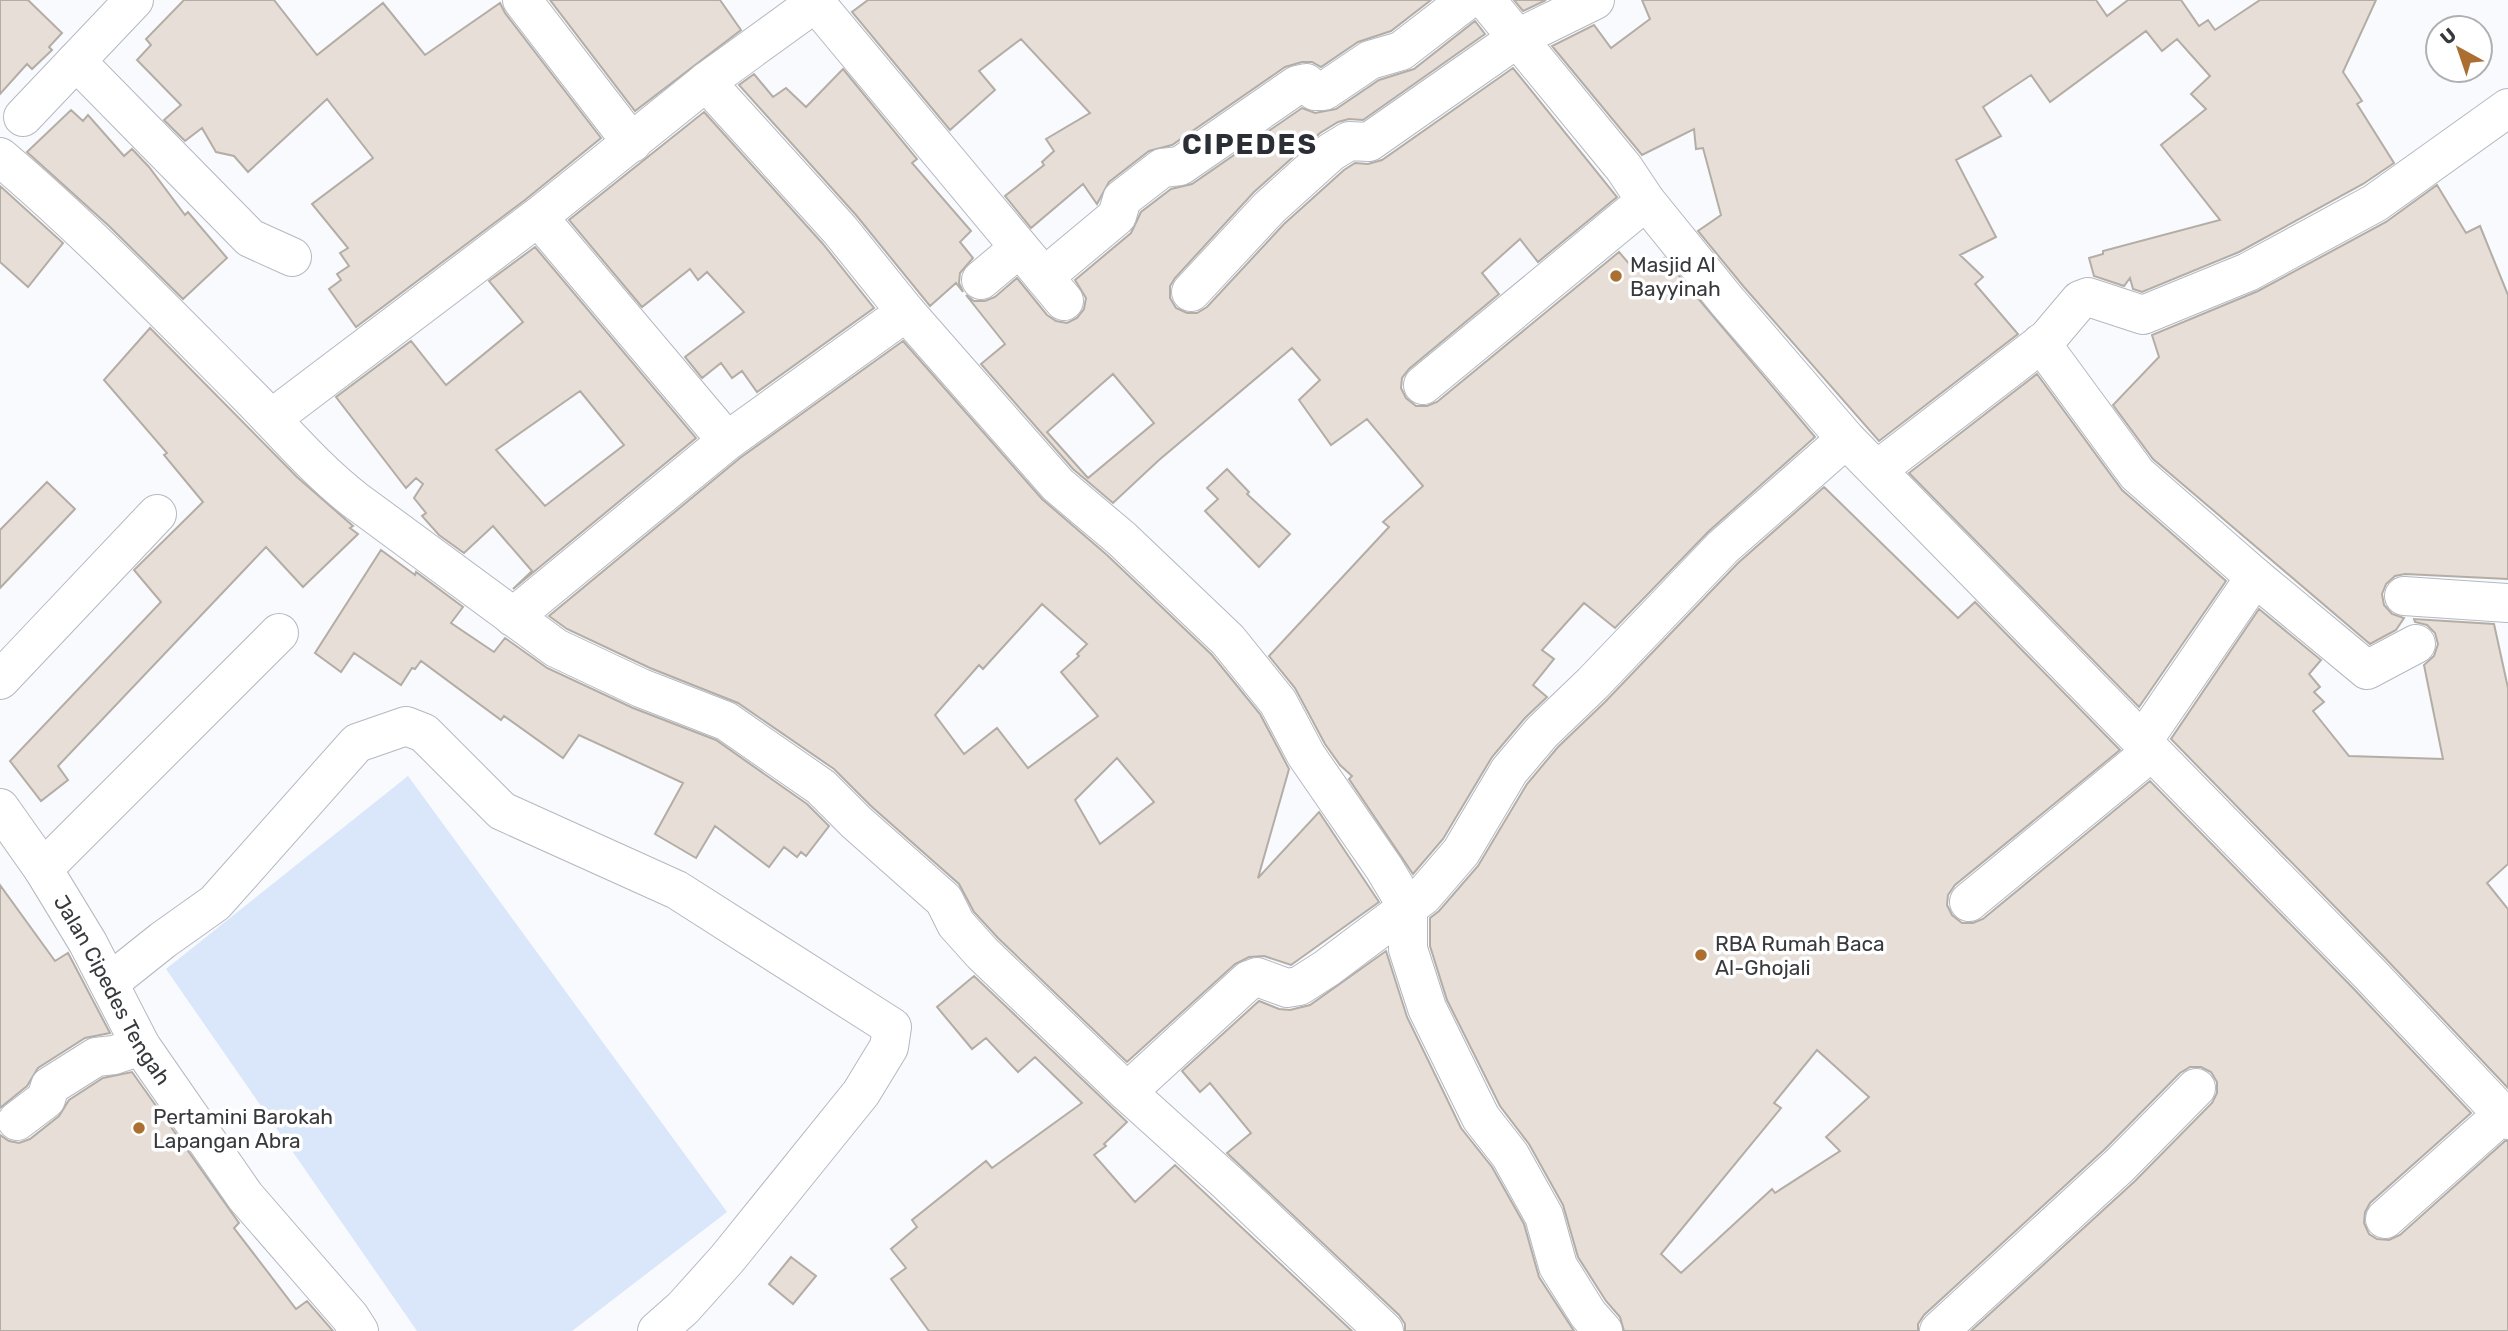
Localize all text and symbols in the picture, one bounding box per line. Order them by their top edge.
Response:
north arrow [2424,14,2494,84]
text: U [2436,23,2461,50]
district label: CIPEDES [1182,128,1318,161]
place label: Masjid Al Bayyinah [1630,252,1721,301]
marker: Masjid Al Bayyinah [1608,268,1624,284]
street label: Jalan Cipedes Tengah [49,890,176,1089]
place label: RBA Rumah Baca Al-Ghojali [1715,931,1885,980]
marker: RBA Rumah Baca Al-Ghojali [1693,947,1709,963]
place label: Pertamini Barokah Lapangan Abra [153,1104,333,1153]
marker: Pertamini Barokah Lapangan Abra [131,1120,147,1136]

